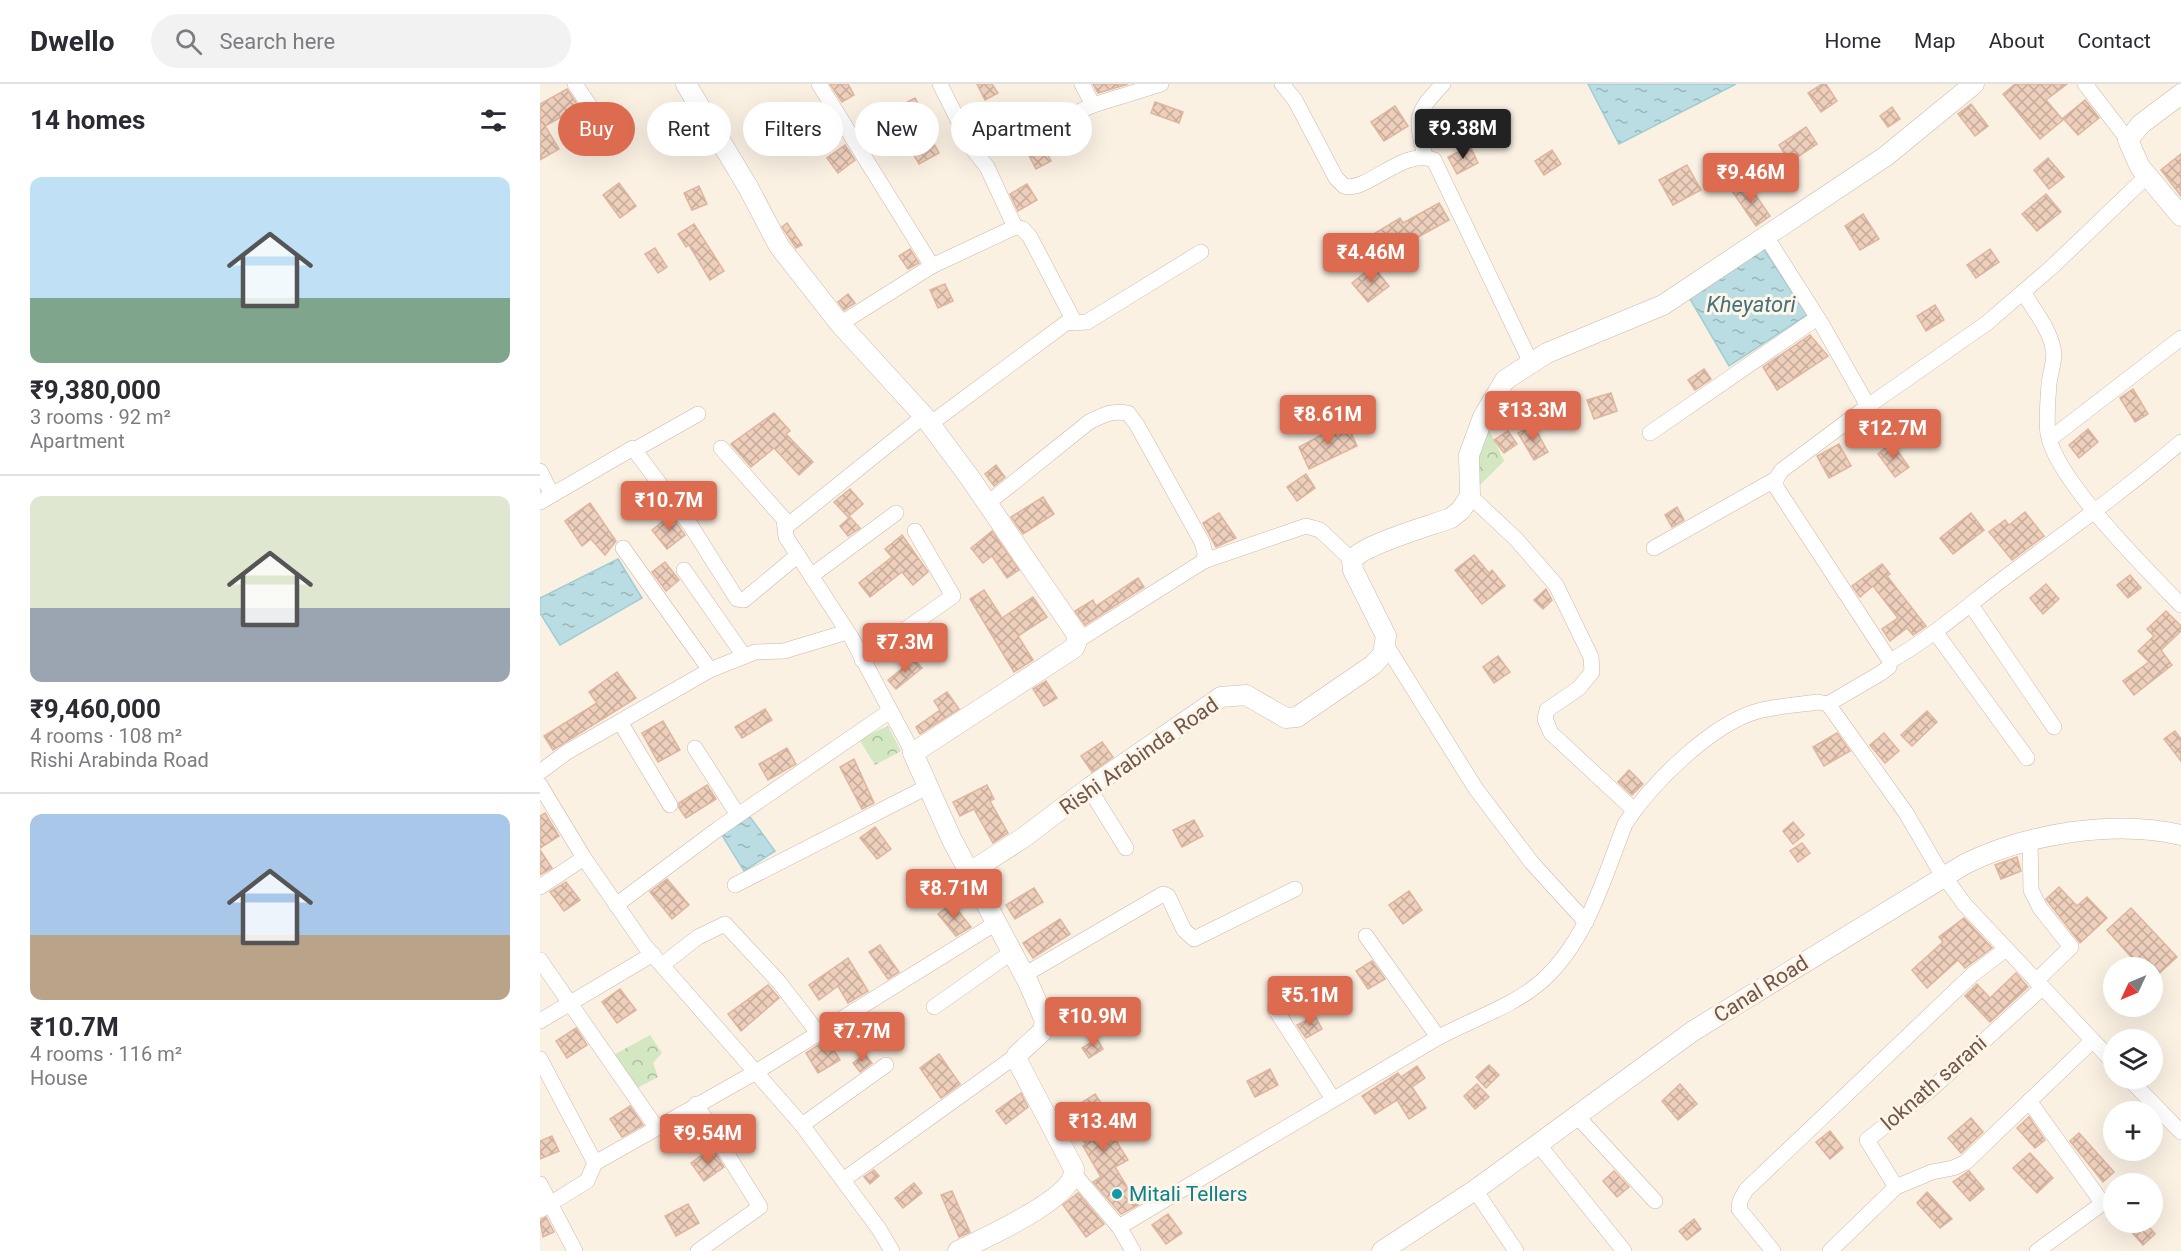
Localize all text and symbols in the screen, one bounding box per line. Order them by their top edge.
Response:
search box [151,14,571,68]
text: Dwello [30,25,115,58]
icon: search [172,25,205,58]
text: Search here [220,29,335,54]
text: Home [1825,29,1881,53]
text: Map [1914,29,1956,53]
text: About [1989,29,2045,53]
text: Contact [2078,29,2151,53]
chip: Buy [558,102,635,156]
chip: Rent [647,102,731,156]
chip: Filters [743,102,843,156]
chip: New [855,102,939,156]
chip: Apartment [951,102,1092,156]
icon: filters [477,104,510,137]
text: 14 homes [30,105,145,135]
pin: ₹9.38M [1414,109,1512,160]
text: ₹9.38M [1429,116,1497,140]
pin: ₹9.46M [1702,153,1800,204]
text: ₹9.46M [1717,160,1785,184]
icon: home [216,216,324,324]
pin: ₹4.46M [1322,233,1420,284]
text: ₹4.46M [1337,240,1405,264]
water label: Kheyatori [1706,292,1796,317]
text: ₹9,380,000 [30,375,161,405]
pin: ₹13.3M [1484,391,1582,442]
pin: ₹8.61M [1279,395,1377,446]
text: ₹13.3M [1499,398,1567,422]
text: ₹8.61M [1294,402,1362,426]
text: 3 rooms · 92 m² [30,405,171,429]
pin: ₹12.7M [1844,409,1942,460]
text: ₹12.7M [1859,416,1927,440]
text: Apartment [30,429,125,453]
pin: ₹10.7M [620,481,718,532]
text: ₹10.7M [635,488,703,512]
icon: home [216,535,324,643]
pin: ₹7.3M [863,623,947,674]
text: ₹7.3M [877,630,933,654]
street label: Rishi Arabinda Road [1055,692,1223,820]
text: ₹9,460,000 [30,694,161,724]
text: 4 rooms · 108 m² [30,724,182,748]
text: Rishi Arabinda Road [30,748,209,772]
icon: home [216,853,324,961]
pin: ₹8.71M [905,869,1003,920]
text: ₹8.71M [920,876,988,900]
street label: Canal Road [1709,951,1813,1027]
north arrow [2103,957,2163,1017]
map controls [2103,957,2163,1233]
pin: ₹5.1M [1268,976,1352,1027]
text: ₹5.1M [1282,983,1338,1007]
pin: ₹10.9M [1044,997,1142,1048]
text: ₹10.9M [1059,1004,1127,1028]
text: ₹10.7M [30,1012,119,1042]
pin: ₹7.7M [820,1012,904,1063]
text: ₹7.7M [834,1019,890,1043]
button: layers [2103,1029,2163,1089]
street label: loknath sarani [1877,1031,1991,1135]
text: 4 rooms · 116 m² [30,1042,182,1066]
text: House [30,1066,88,1090]
button: + [2103,1101,2163,1161]
pin: ₹13.4M [1054,1102,1152,1153]
text: ₹13.4M [1069,1109,1137,1133]
pin: ₹9.54M [659,1114,757,1165]
text: ₹9.54M [674,1121,742,1145]
button: − [2103,1173,2163,1233]
place label: Mitali Tellers [1129,1182,1248,1206]
marker: Mitali Tellers [1110,1187,1124,1201]

